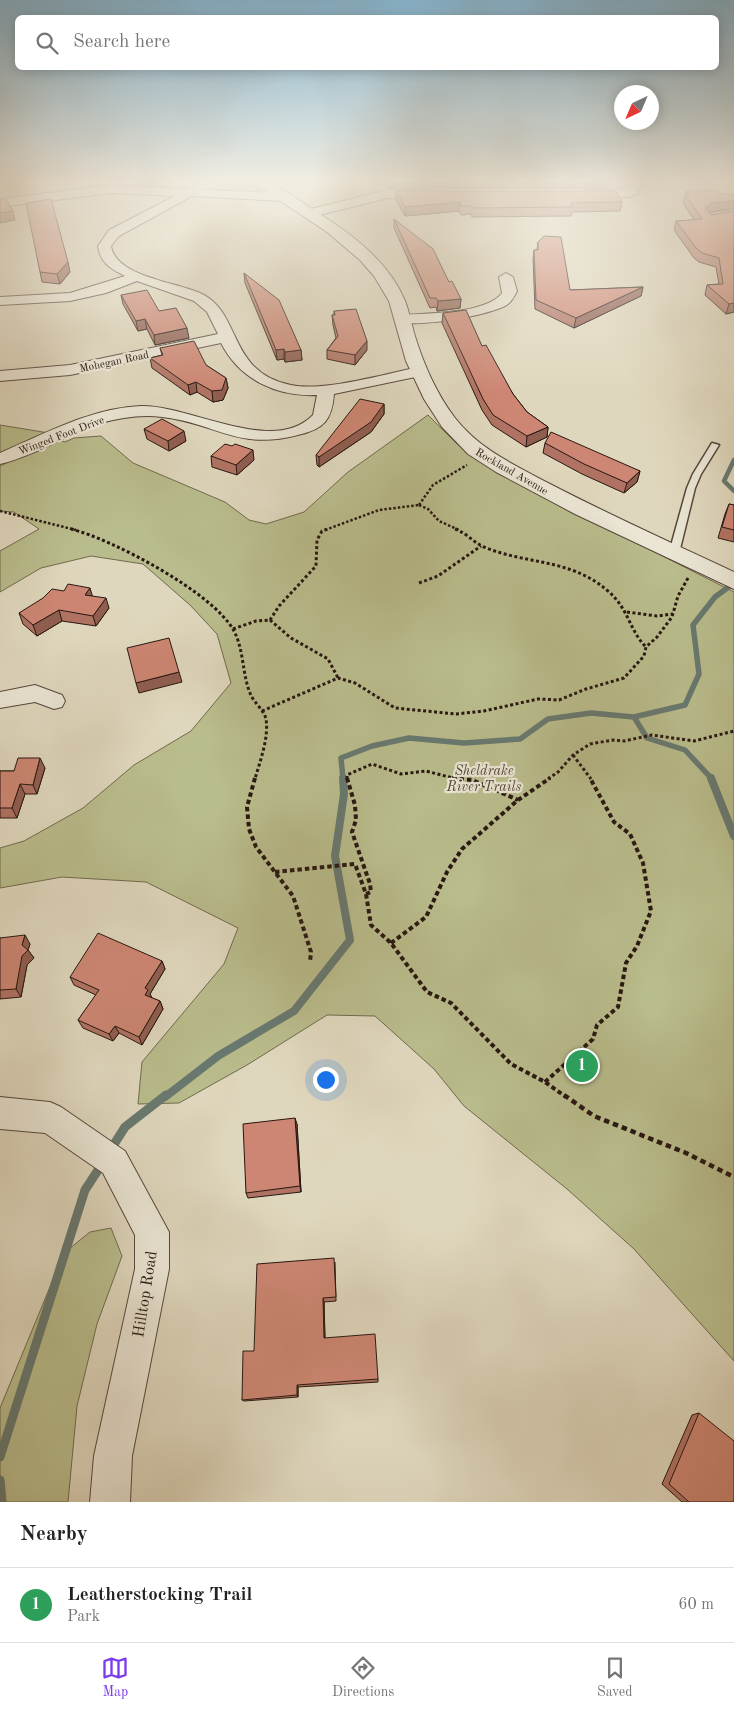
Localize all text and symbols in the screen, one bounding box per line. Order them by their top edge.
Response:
search box [15,15,719,70]
icon: search [33,29,61,57]
text: Search here [73,33,170,52]
north arrow [614,85,659,130]
street label: Mohegan Road [79,350,150,375]
street label: Winged Foot Drive [17,415,106,458]
street label: Rockland Avenue [473,447,549,498]
park label: Sheldrake River Trails [446,764,522,794]
pin: 1 [566,1047,598,1085]
your location [313,1067,339,1093]
street label: Hilltop Road [131,1250,161,1339]
text: Nearby [20,1524,88,1545]
text: Leatherstocking Trail [67,1586,252,1605]
text: 1 [31,1597,41,1613]
text: 60 m [678,1597,714,1613]
text: Park [67,1609,100,1625]
tab: Map [101,1654,129,1701]
tab: Directions [332,1654,394,1701]
tab: Saved [597,1654,633,1701]

